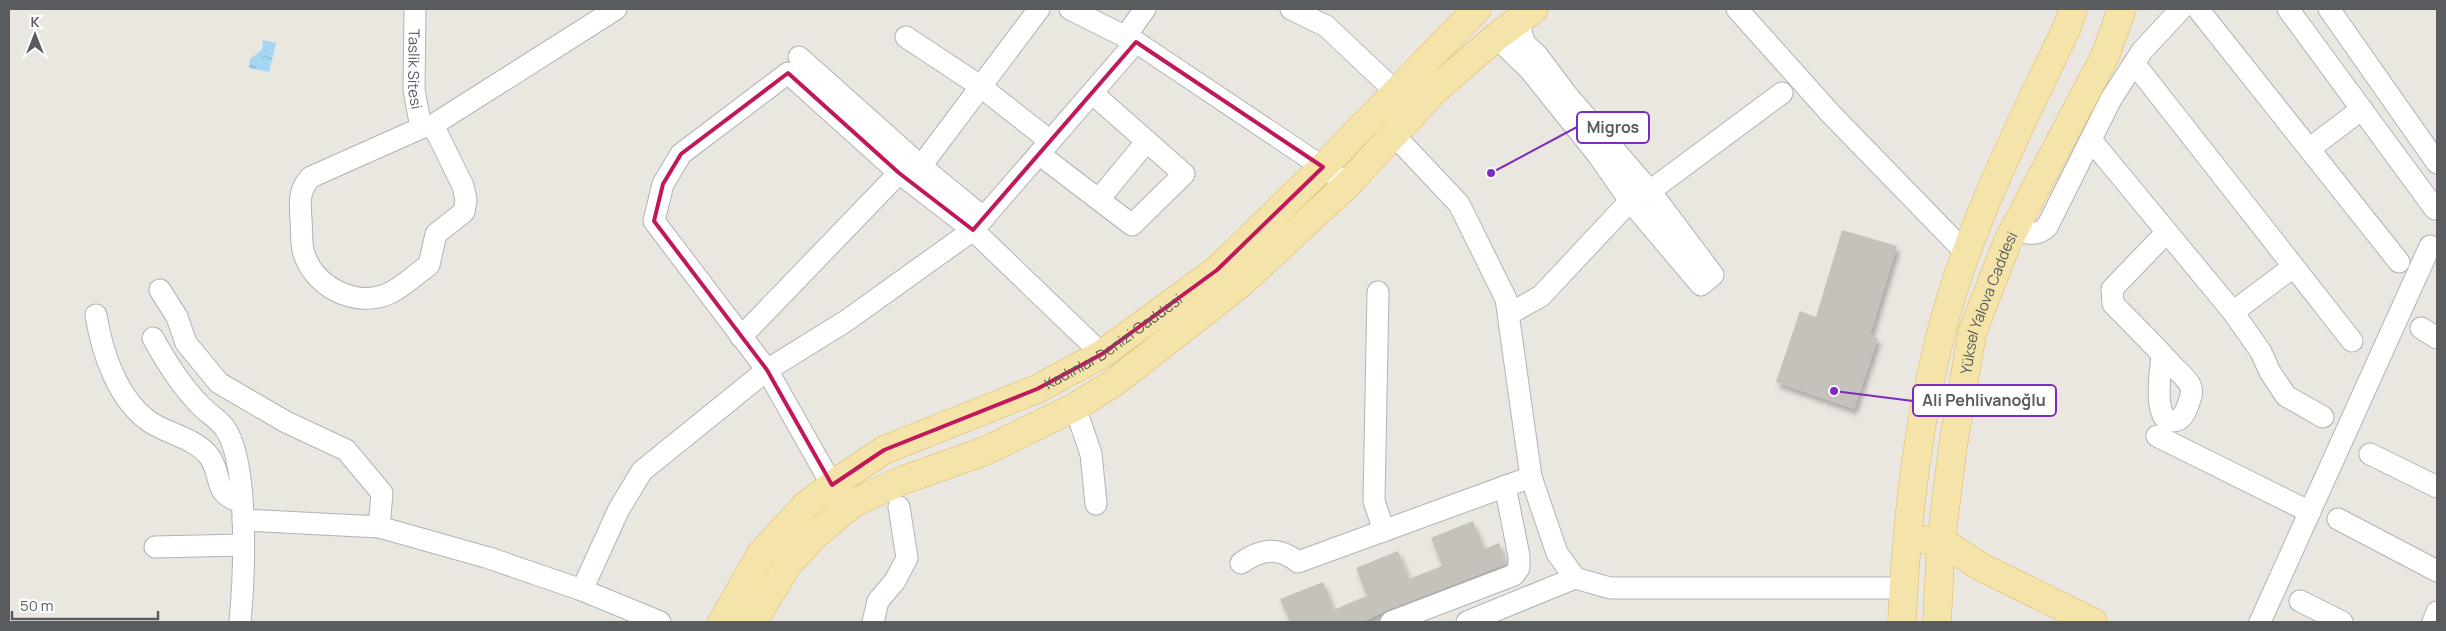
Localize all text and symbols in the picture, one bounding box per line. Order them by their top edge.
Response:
north arrow [10,10,60,60]
text: K [30,12,40,31]
street label: Taslik Sitesi [403,29,428,111]
callout: Migros [1577,112,1649,143]
text: Migros [1587,116,1640,138]
street label: Yüksel Yalova Caddesi [1955,227,2022,376]
street label: Kadınlar Denizi Caddesi [1040,288,1186,394]
callout: Ali Pehlivanoğlu [1913,385,2056,416]
text: Ali Pehlivanoğlu [1922,389,2046,411]
scale bar [12,588,159,620]
text: 50 m [20,595,54,616]

